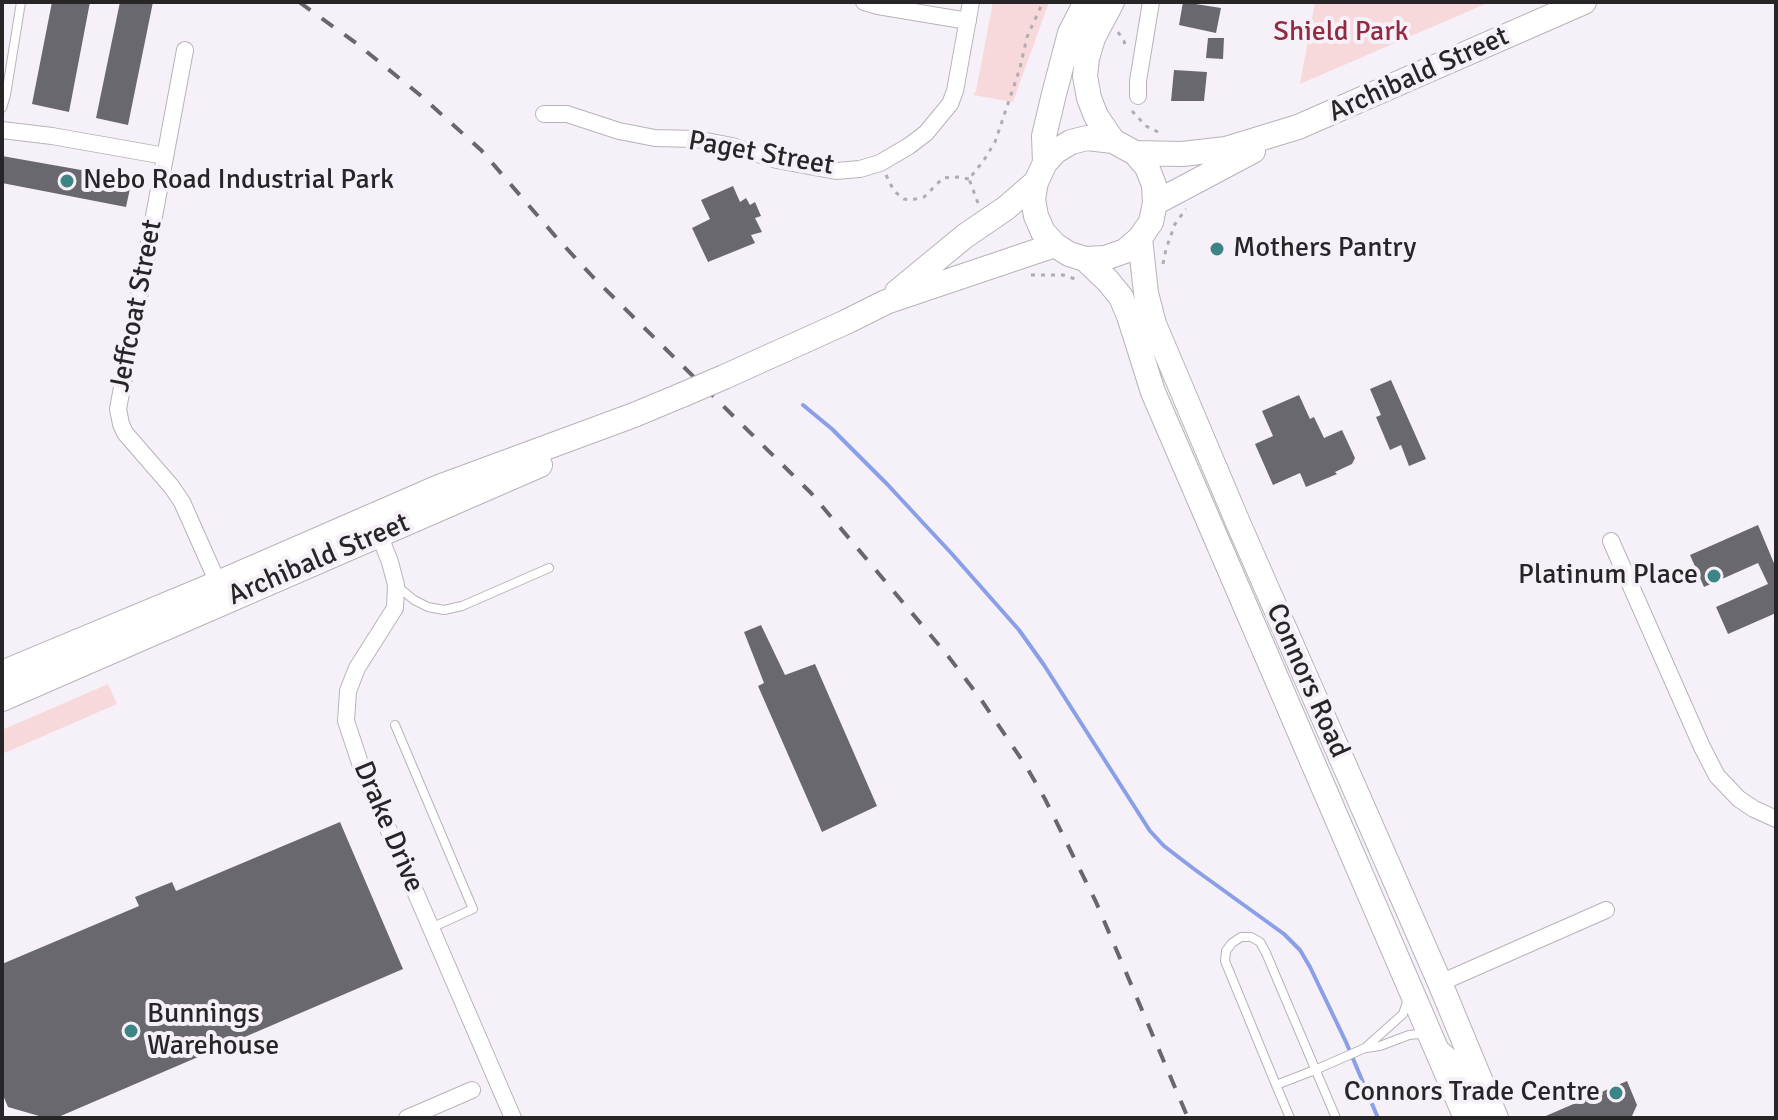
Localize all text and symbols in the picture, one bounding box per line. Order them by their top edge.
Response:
park label: Shield Park [1273,16,1409,50]
street label: Archibald Street [1324,20,1514,130]
street label: Paget Street [686,125,836,183]
place label: Nebo Road Industrial Park [83,164,394,198]
marker: Nebo Road Industrial Park [58,172,76,190]
street label: Jeffcoat Street [104,217,170,395]
place label: Mothers Pantry [1233,232,1416,266]
marker: Mothers Pantry [1208,240,1226,258]
street label: Archibald Street [223,507,415,613]
place label: Platinum Place [1518,559,1698,593]
marker: Platinum Place [1705,567,1723,585]
street label: Connors Road [1258,599,1356,763]
street label: Drake Drive [345,757,431,897]
place label: Bunnings Warehouse [147,998,279,1064]
marker: Bunnings Warehouse [122,1022,140,1040]
place label: Connors Trade Centre [1344,1076,1600,1110]
marker: Connors Trade Centre [1607,1084,1625,1102]

